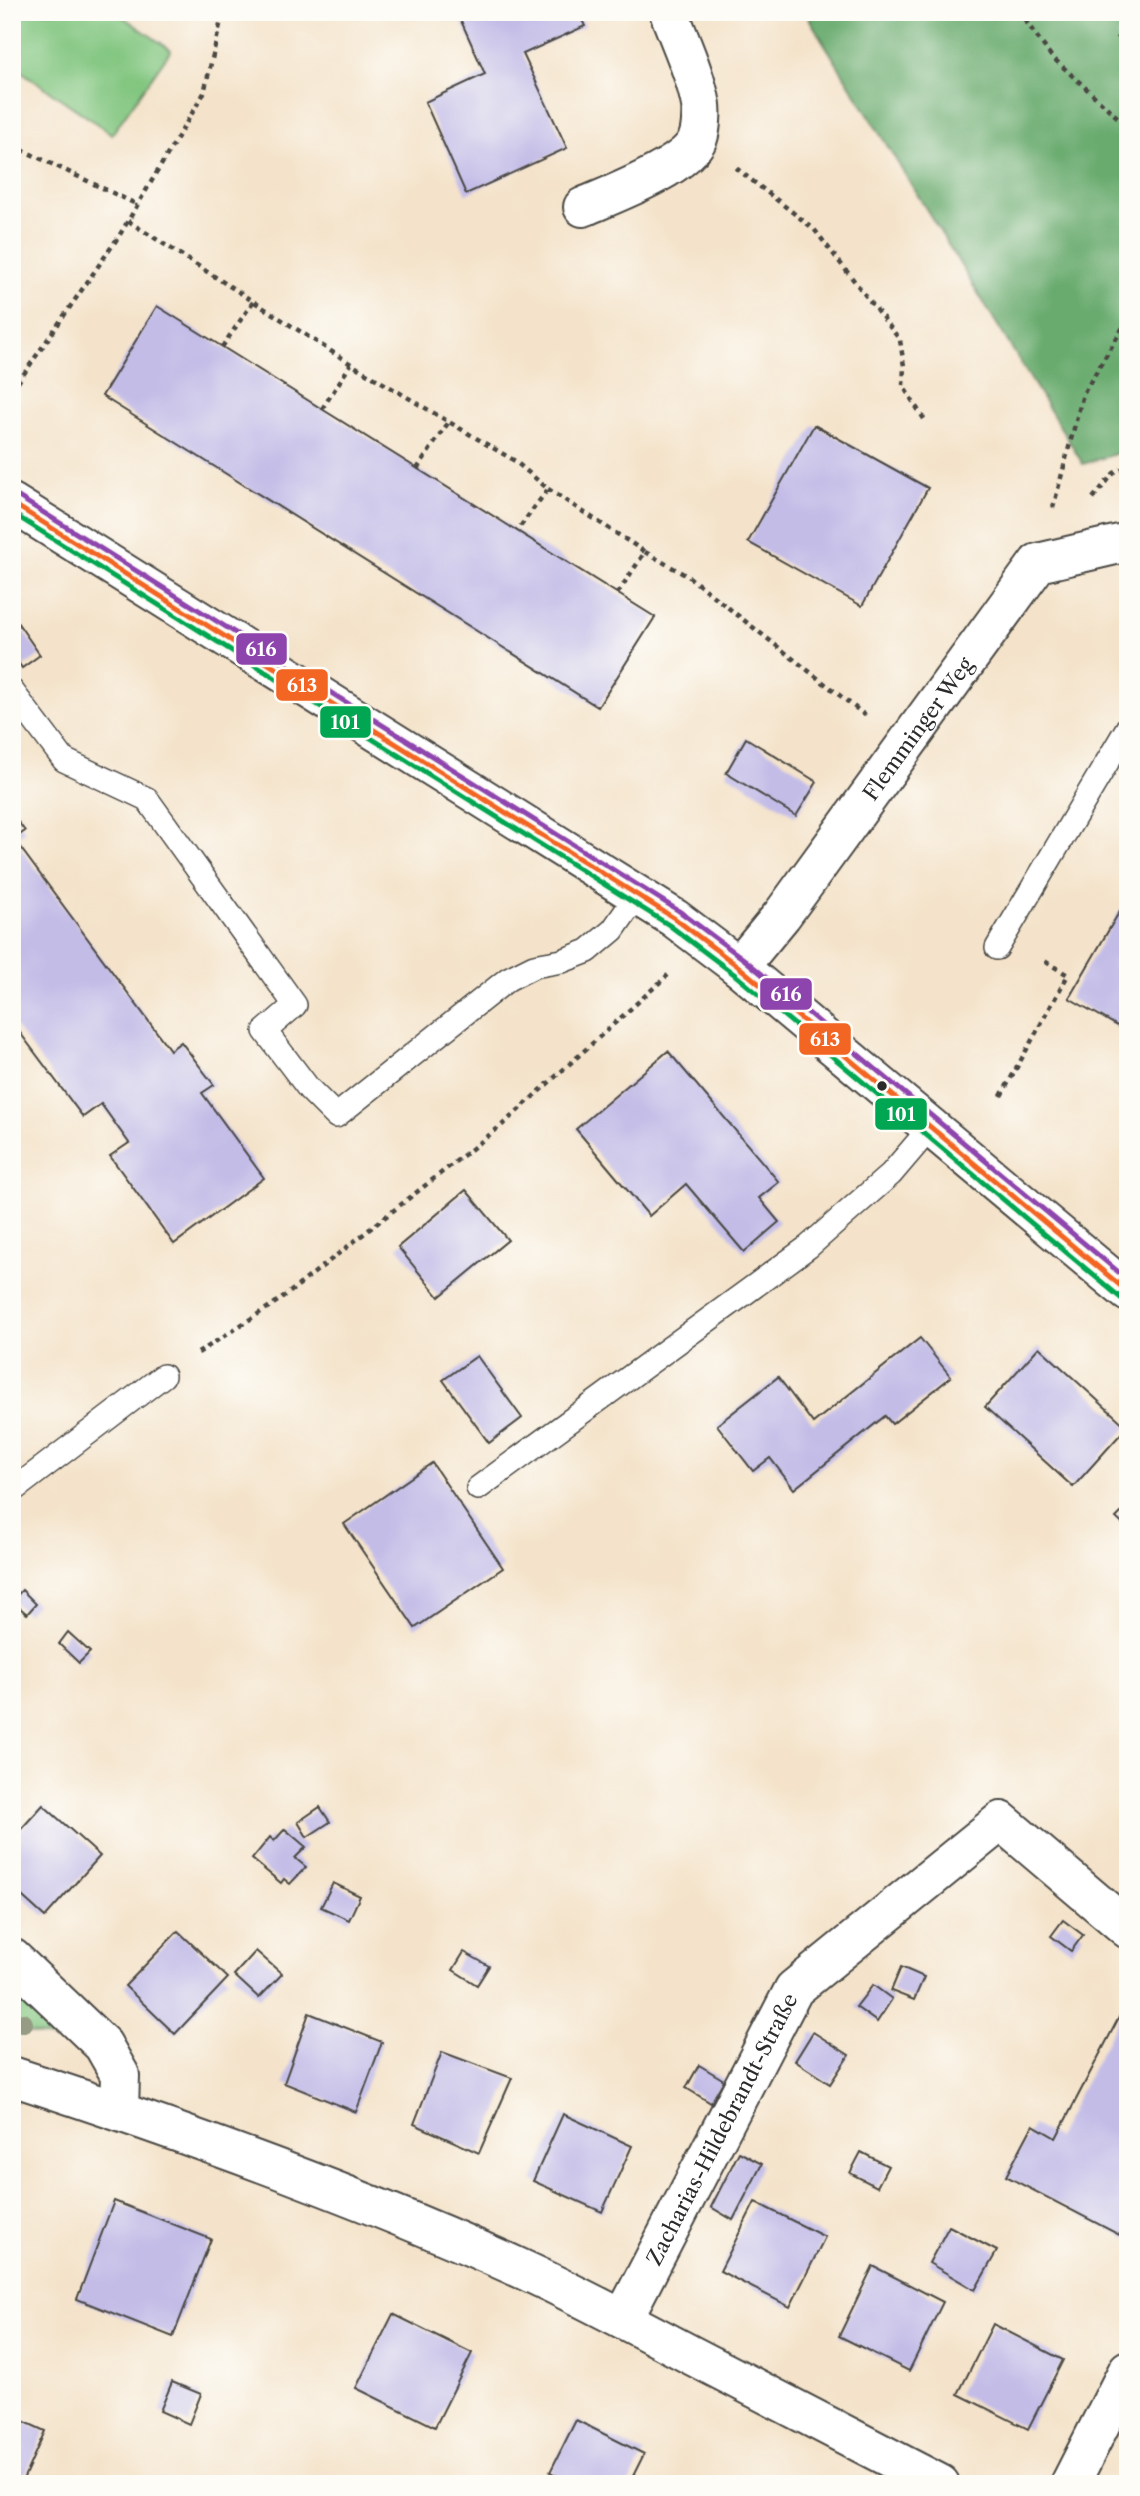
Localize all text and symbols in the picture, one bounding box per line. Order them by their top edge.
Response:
line badge: 616 [235,632,288,666]
text: 616 [245,638,277,661]
street label: Flemminger Weg [857,652,978,805]
line badge: 613 [275,668,329,702]
text: 613 [287,674,317,697]
line badge: 101 [319,705,372,739]
text: 101 [330,711,360,734]
line badge: 616 [759,977,813,1011]
text: 616 [770,983,802,1006]
line badge: 613 [798,1022,852,1056]
text: 613 [810,1028,840,1051]
unlabelled marker [875,1079,889,1093]
line badge: 101 [874,1097,928,1131]
text: 101 [886,1103,916,1126]
street label: Zacharias-Hildebrandt-Straße [641,1989,802,2269]

